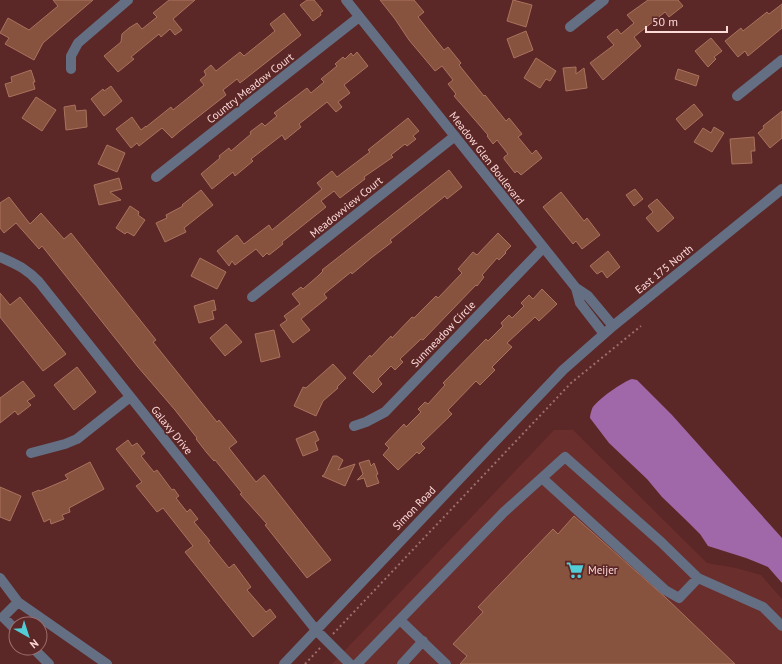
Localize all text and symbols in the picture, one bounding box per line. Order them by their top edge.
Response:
scale bar [646,8,727,34]
text: 50 m [652,14,678,29]
street label: Country Meadow Court [204,50,297,126]
street label: Meadow Glen Boulevard [446,109,528,207]
street label: Meadowview Court [307,173,385,241]
street label: East 175 North [632,241,696,297]
street label: Sunmeadow Circle [408,298,479,370]
street label: Galaxy Drive [148,403,196,458]
street label: Simon Road [390,483,438,533]
supermarket icon: Meijer [565,560,585,580]
place label: Meijer [588,563,618,577]
north arrow [8,616,48,656]
text: N [27,636,42,651]

